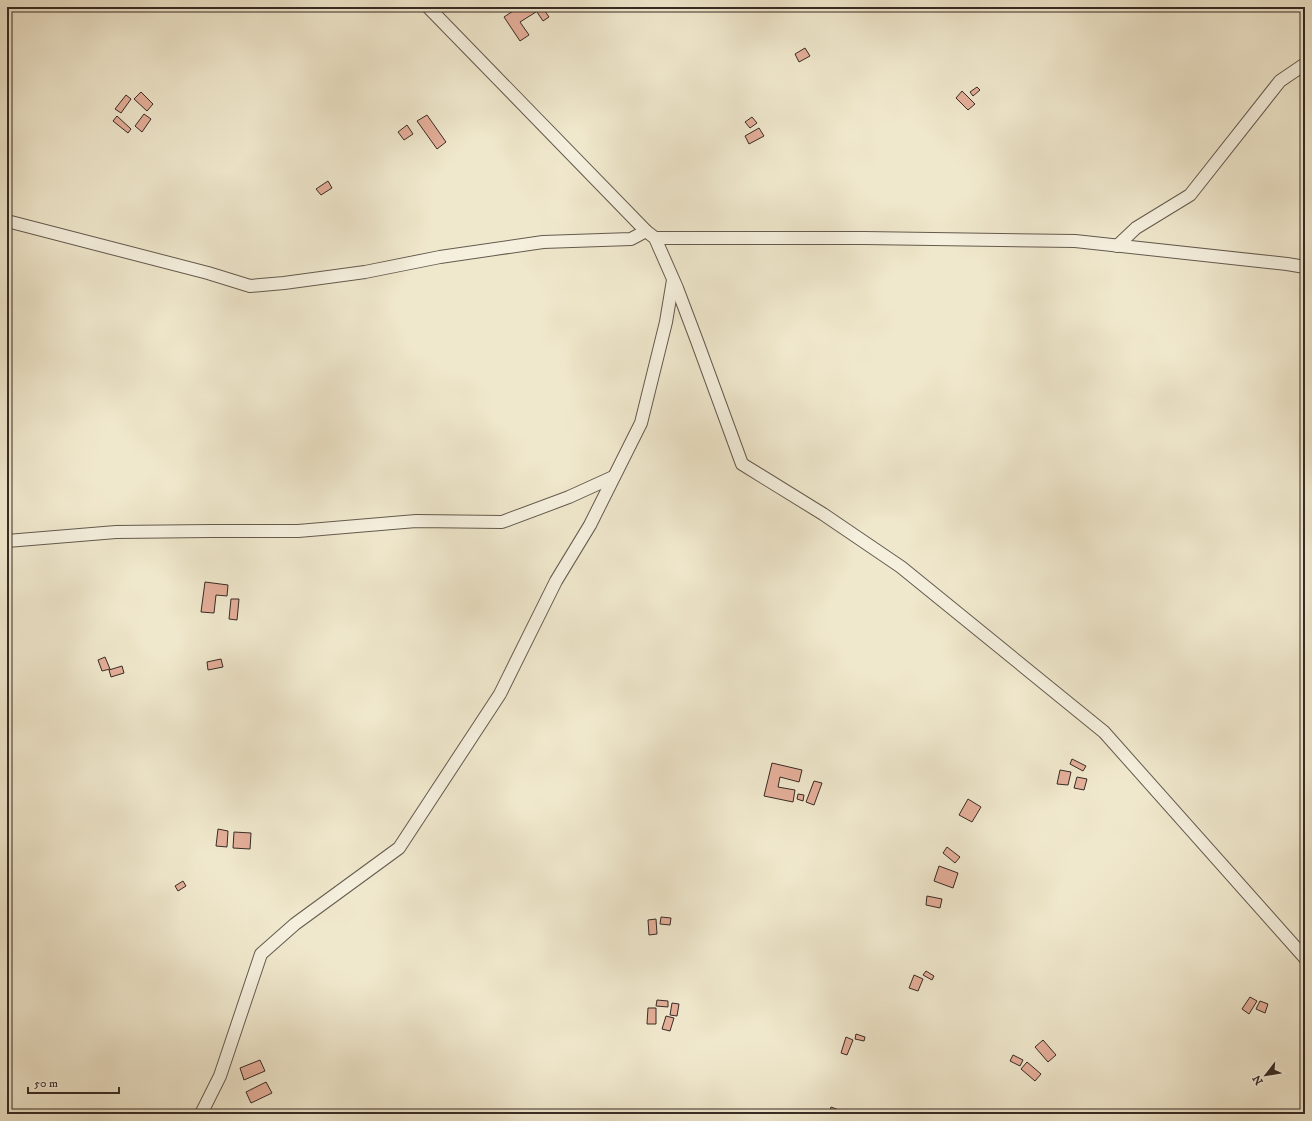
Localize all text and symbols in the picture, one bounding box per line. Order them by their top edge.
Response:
north arrow [1246,1055,1286,1095]
scale bar [28,1069,119,1095]
text: N [1250,1072,1267,1087]
text: 50 m [34,1076,58,1091]

